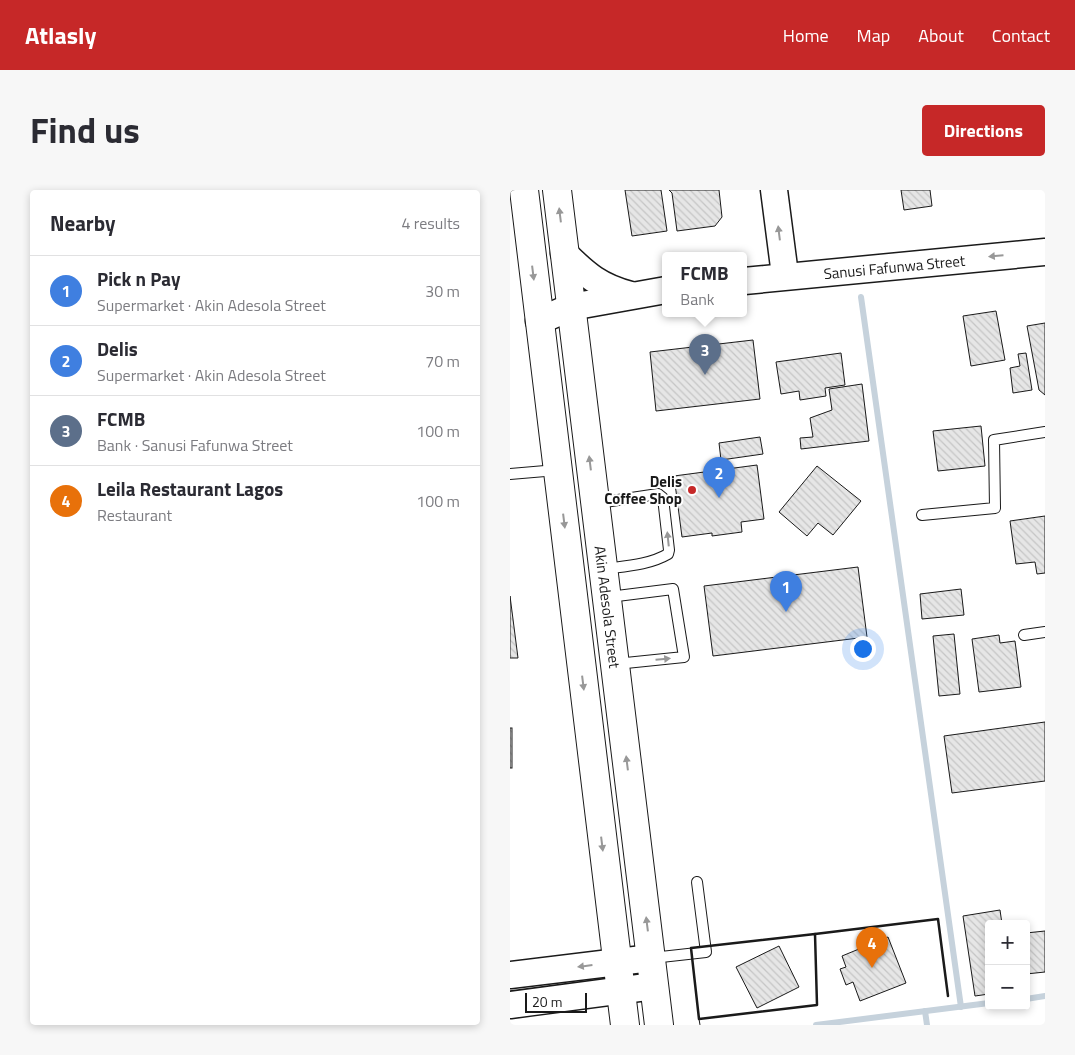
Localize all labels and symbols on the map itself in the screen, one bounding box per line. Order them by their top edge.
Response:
one-way arrow [556,206,564,222]
one-way arrow [775,224,783,240]
street label: Sanusi Fafunwa Street [823,248,967,285]
one-way arrow [988,253,1004,261]
one-way arrow [529,266,537,282]
pin: 3 [689,334,721,375]
one-way arrow [586,455,594,471]
pin: 2 [703,457,735,498]
place label: Delis Coffee Shop [604,470,682,510]
marker: Delis Coffee Shop [686,484,698,496]
one-way arrow [560,514,568,530]
one-way arrow [664,531,672,547]
street label: Akin Adesola Street [589,544,627,670]
pin: 1 [770,571,802,612]
your location [850,636,876,662]
one-way arrow [655,655,671,663]
one-way arrow [579,675,587,691]
one-way arrow [623,755,631,771]
one-way arrow [598,836,606,852]
one-way arrow [643,916,651,932]
pin: 4 [856,927,888,968]
one-way arrow [577,962,593,970]
scale bar [525,990,588,1013]

